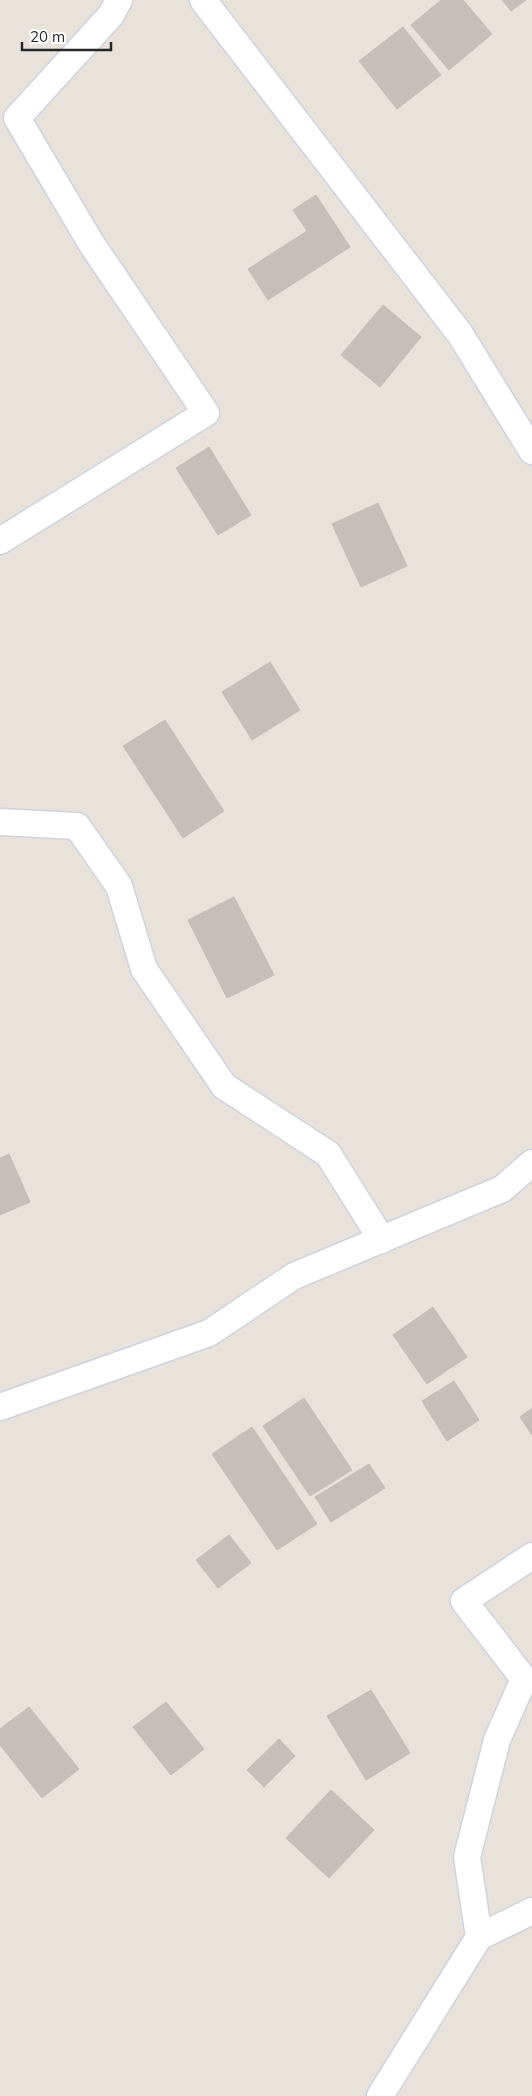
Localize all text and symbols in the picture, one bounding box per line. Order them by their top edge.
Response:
scale bar [22,20,111,52]
text: 20 m [30,27,65,46]

